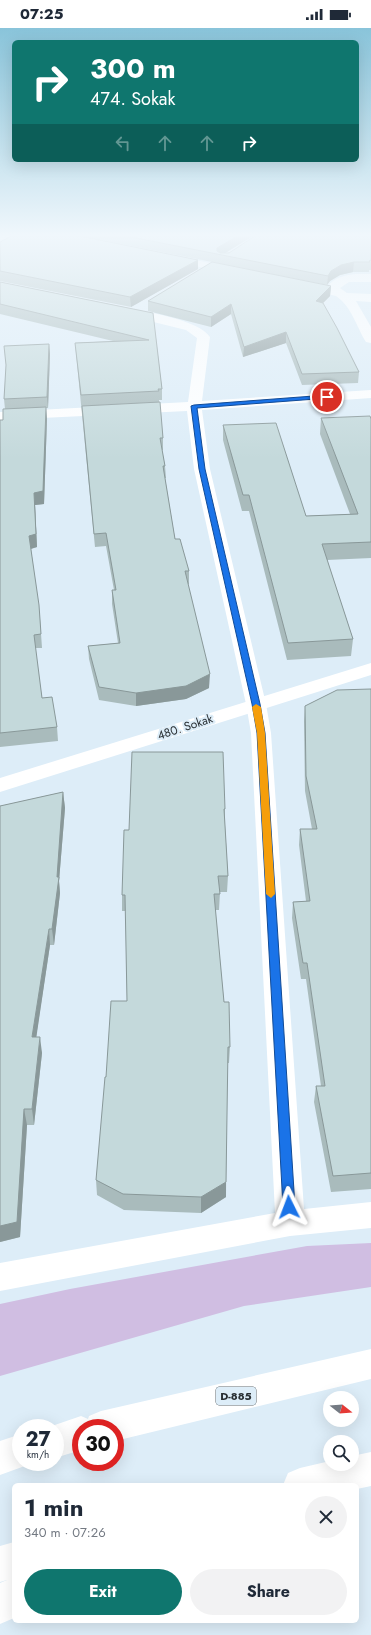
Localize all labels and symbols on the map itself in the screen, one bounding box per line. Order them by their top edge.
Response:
pin [310,380,344,414]
street label: 480. Sokak [155,709,216,744]
position arrow [268,1186,310,1228]
road number: D-885 [216,1387,256,1405]
north arrow [323,1391,359,1427]
speed limit sign: 30 [72,1419,124,1471]

